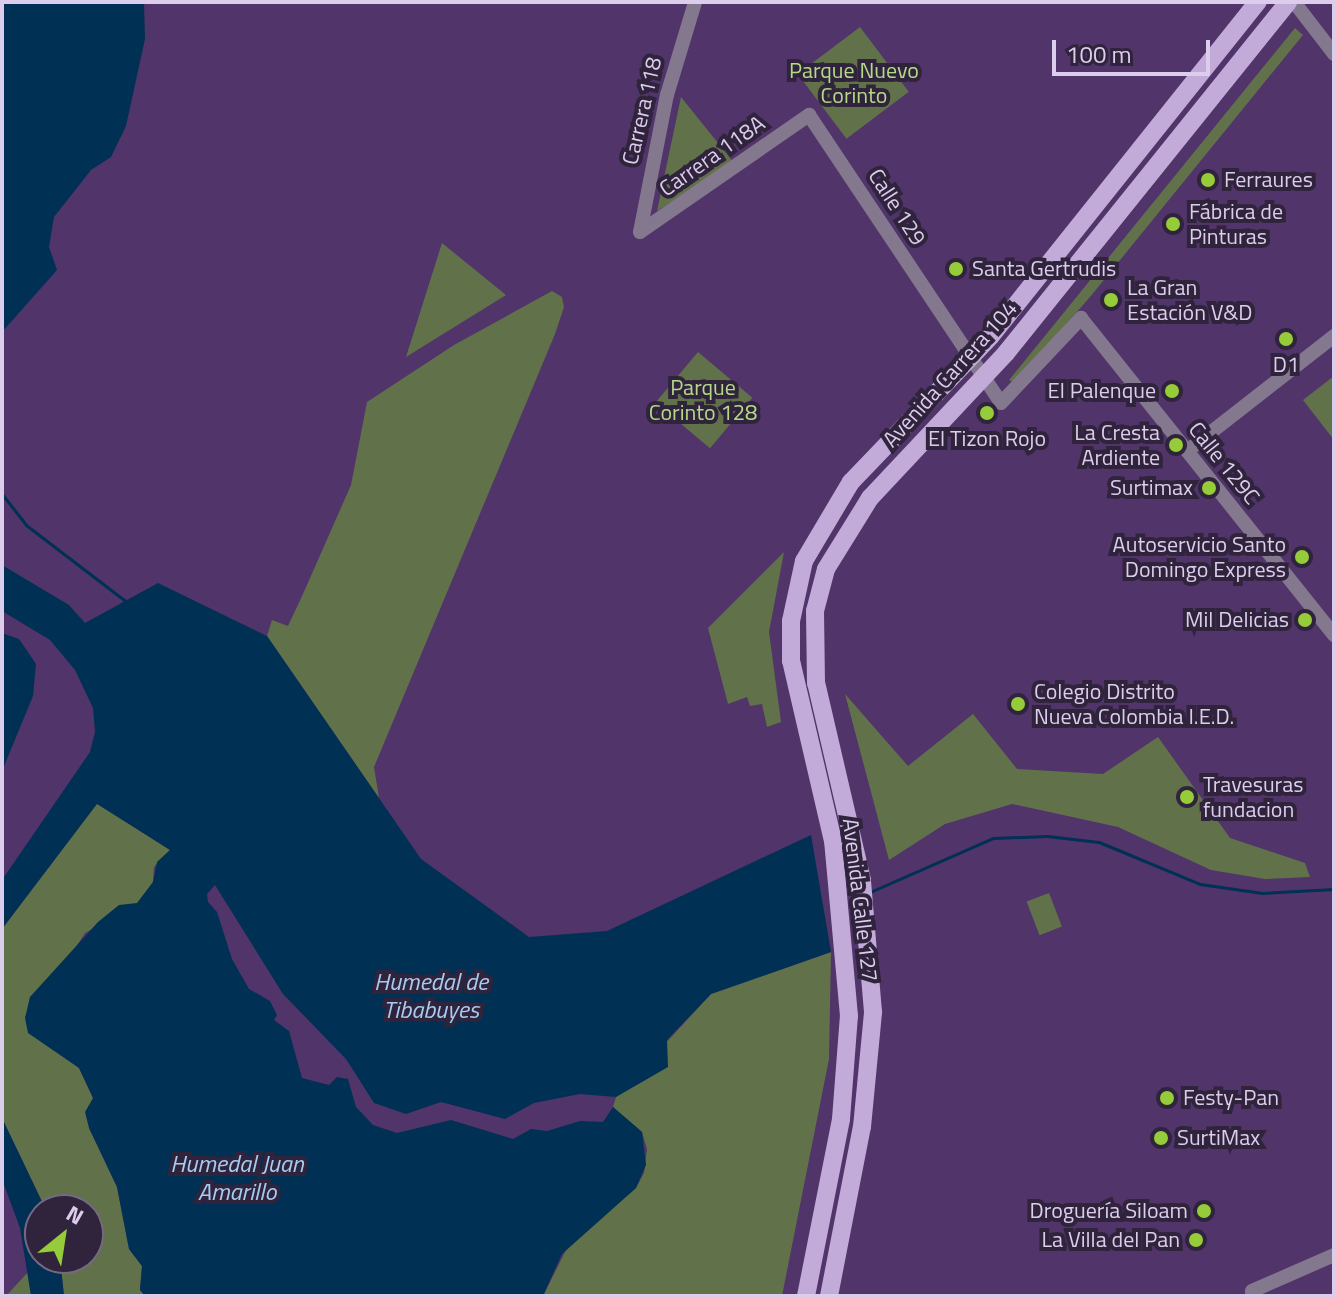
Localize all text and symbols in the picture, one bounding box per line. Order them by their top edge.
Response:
scale bar [1056,24,1214,74]
text: 100 m [1066,36,1132,72]
street label: Carrera 118 [617,55,667,167]
park label: Parque Nuevo Corinto [789,57,919,108]
street label: Carrera 118A [654,110,770,202]
street label: Calle 129 [862,164,932,250]
place label: Ferraures [1224,167,1313,193]
marker: Ferraures [1199,171,1217,189]
place label: Fábrica de Pinturas [1189,198,1283,250]
marker: Fábrica de Pinturas [1164,215,1182,233]
place label: Santa Gertrudis [972,256,1116,282]
marker: Santa Gertrudis [947,260,965,278]
place label: La Gran Estación V&D [1127,274,1253,326]
marker: La Gran Estación V&D [1102,291,1120,309]
street label: Avenida Carrera 104 [877,295,1023,453]
marker: D1 [1277,330,1295,348]
place label: D1 [1273,352,1299,378]
park label: Parque Corinto 128 [649,374,757,426]
place label: El Palenque [1048,378,1156,404]
marker: El Palenque [1163,382,1181,400]
marker: El Tizon Rojo [978,404,996,422]
street label: Calle 129C [1183,417,1265,509]
place label: La Cresta Ardiente [1074,419,1160,470]
place label: El Tizon Rojo [928,426,1046,452]
marker: La Cresta Ardiente [1167,436,1185,454]
place label: Surtimax [1110,475,1193,501]
marker: Surtimax [1200,479,1218,497]
place label: Autoservicio Santo Domingo Express [1113,531,1286,582]
marker: Autoservicio Santo Domingo Express [1293,548,1311,566]
place label: Mil Delicias [1185,607,1289,633]
marker: Mil Delicias [1296,611,1314,629]
place label: Colegio Distrito Nueva Colombia I.E.D. [1034,678,1234,730]
marker: Colegio Distrito Nueva Colombia I.E.D. [1009,695,1027,713]
place label: Travesuras fundacion [1203,771,1303,822]
marker: Travesuras fundacion [1178,788,1196,806]
street label: Avenida Calle 127 [837,817,883,983]
water label: Humedal de Tibabuyes [374,968,488,1024]
place label: Festy-Pan [1183,1085,1279,1111]
marker: Festy-Pan [1158,1089,1176,1107]
place label: SurtiMax [1177,1125,1260,1151]
marker: SurtiMax [1152,1129,1170,1147]
water label: Humedal Juan Amarillo [170,1150,304,1206]
north arrow [24,1194,104,1274]
text: N [60,1196,90,1233]
place label: Droguería Siloam [1030,1198,1188,1224]
marker: Droguería Siloam [1195,1202,1213,1220]
place label: La Villa del Pan [1042,1227,1180,1253]
marker: La Villa del Pan [1187,1231,1205,1249]

